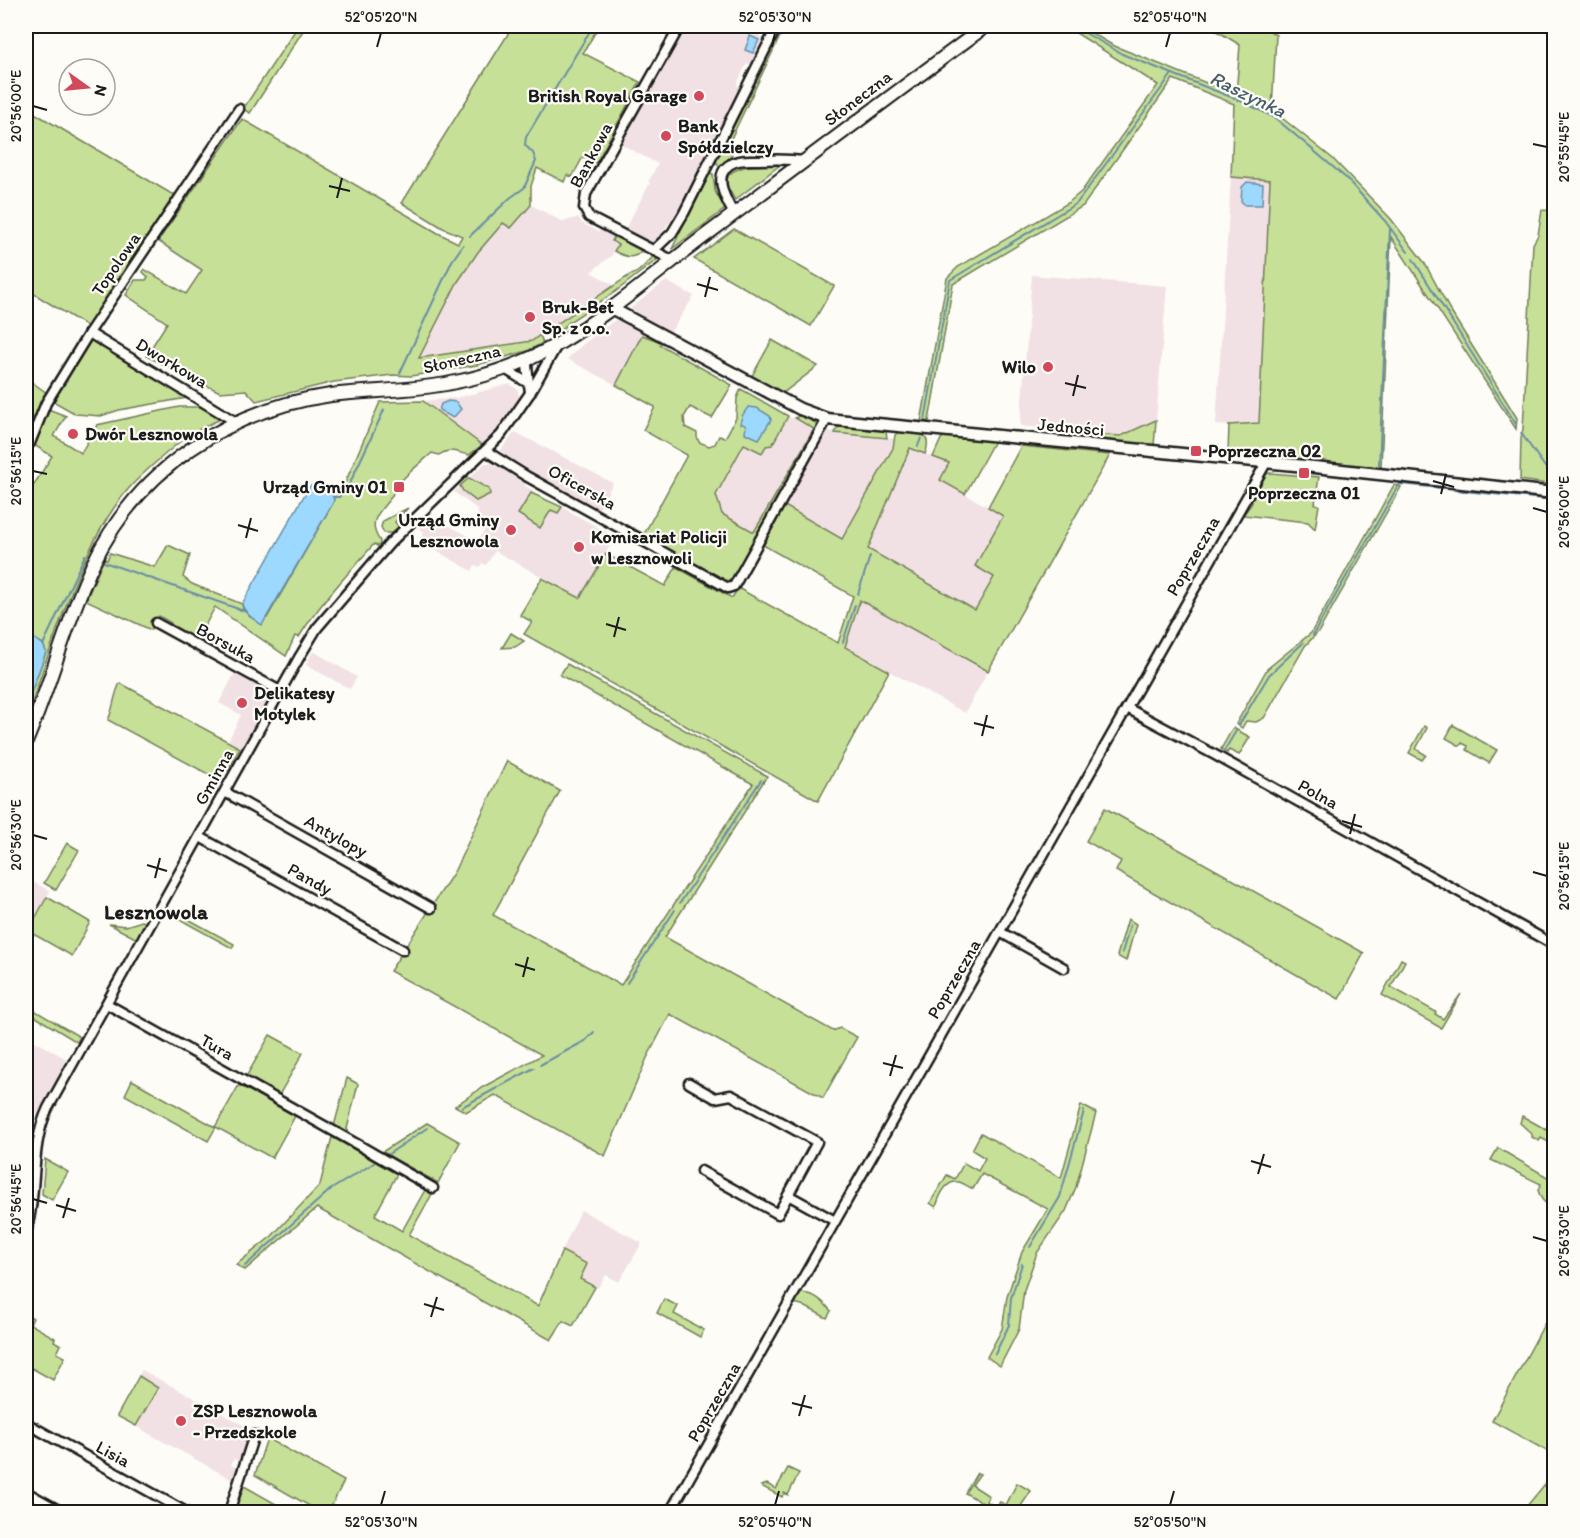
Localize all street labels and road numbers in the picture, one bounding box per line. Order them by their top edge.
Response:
street label: Słoneczna [820,65,897,131]
street label: Bankowa [565,118,618,192]
street label: Topolowa [87,227,146,300]
street label: Dworkowa [132,333,213,393]
street label: Słoneczna [421,339,504,379]
street label: Jedności [1037,413,1105,441]
street label: Oficerska [544,459,620,515]
street label: Poprzeczna [1161,512,1225,600]
street label: Borsuka [192,618,260,669]
street label: Gminna [190,745,238,809]
street label: Polna [1294,774,1342,814]
street label: Antylopy [301,810,372,862]
street label: Pandy [284,858,336,900]
street label: Poprzeczna [922,935,986,1023]
street label: Tura [196,1029,238,1065]
street label: Poprzeczna [682,1358,746,1446]
street label: Lisia [92,1436,134,1473]

